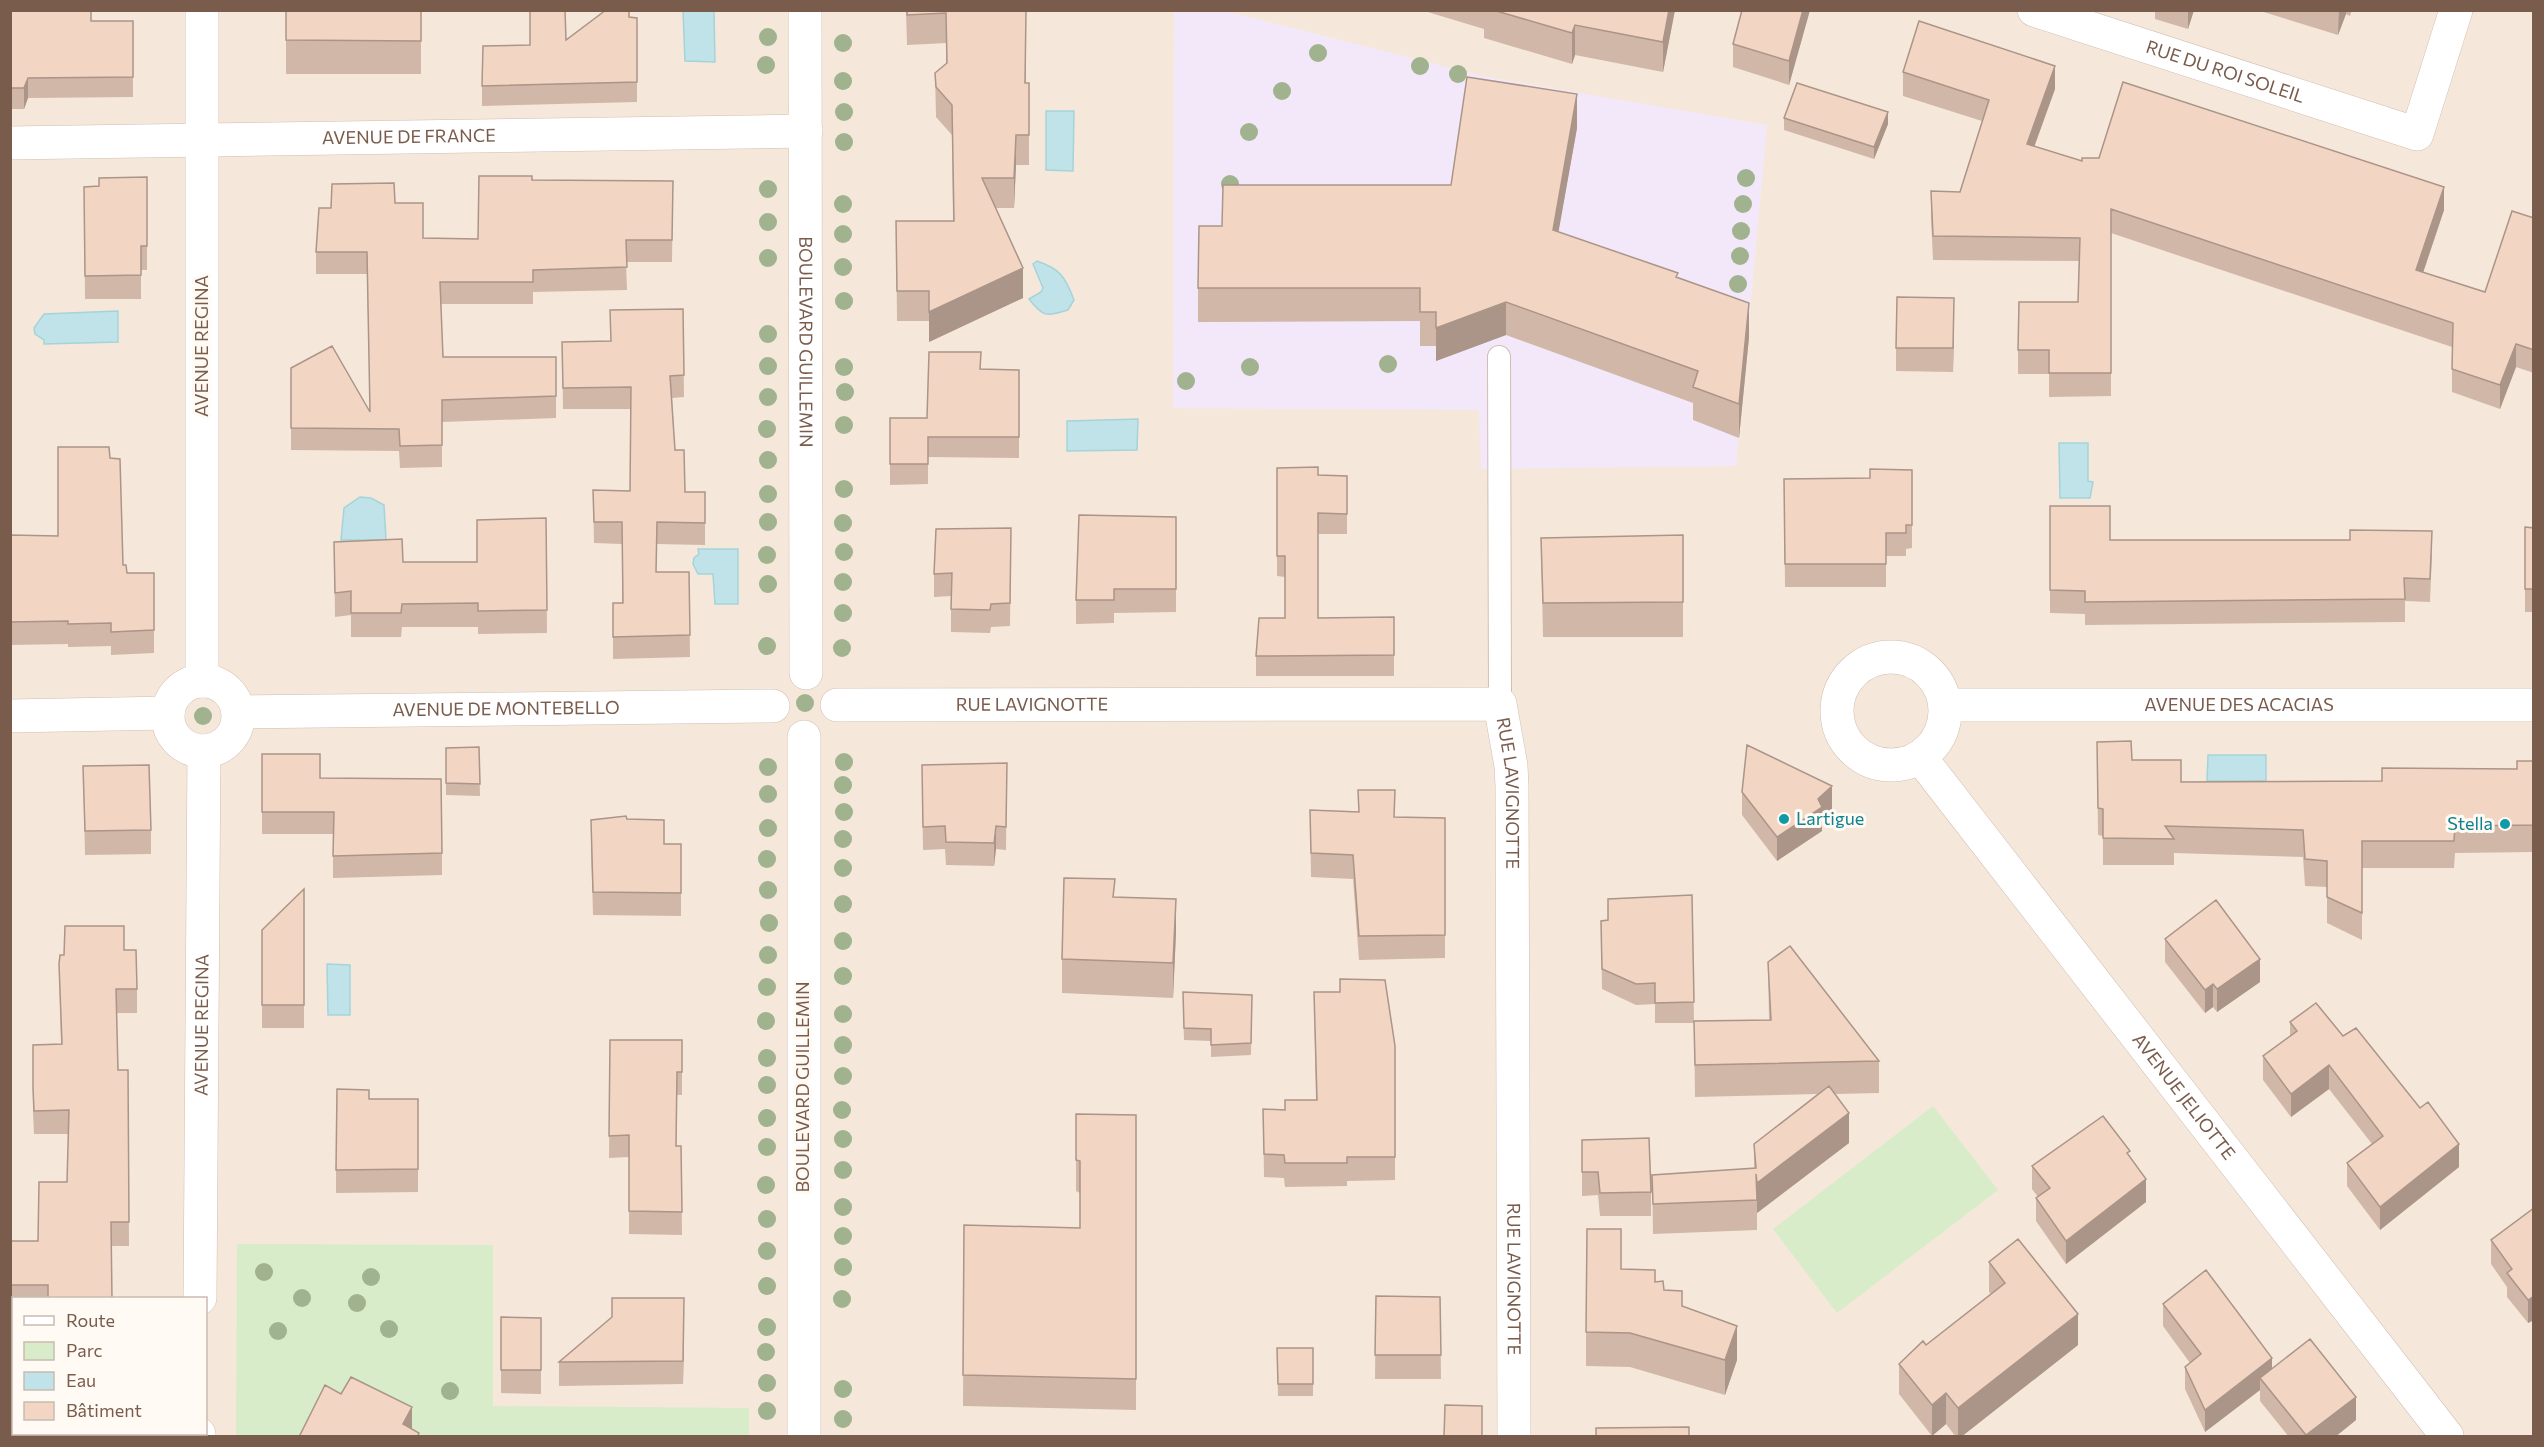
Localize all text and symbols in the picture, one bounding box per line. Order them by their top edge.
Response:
street label: RUE DU ROI SOLEIL [2143,35,2308,107]
street label: AVENUE DE FRANCE [322,124,496,148]
street label: BOULEVARD GUILLEMIN [795,236,818,448]
street label: AVENUE REGINA [190,275,212,417]
street label: RUE LAVIGNOTTE [956,693,1108,715]
street label: AVENUE DES ACACIAS [2144,693,2334,715]
street label: AVENUE DE MONTEBELLO [392,696,620,720]
street label: RUE LAVIGNOTTE [1493,715,1524,869]
place label: Lartigue [1796,807,1864,829]
marker: Lartigue [1777,812,1791,826]
place label: Stella [2447,812,2493,834]
marker: Stella [2498,817,2512,831]
street label: AVENUE REGINA [189,954,213,1096]
street label: BOULEVARD GUILLEMIN [791,981,813,1193]
street label: AVENUE JELIOTTE [2128,1028,2240,1164]
street label: RUE LAVIGNOTTE [1503,1203,1526,1355]
legend [12,1297,207,1435]
text: Route [66,1309,115,1331]
text: Parc [66,1339,103,1361]
text: Eau [66,1369,96,1391]
text: Bâtiment [66,1399,142,1421]

